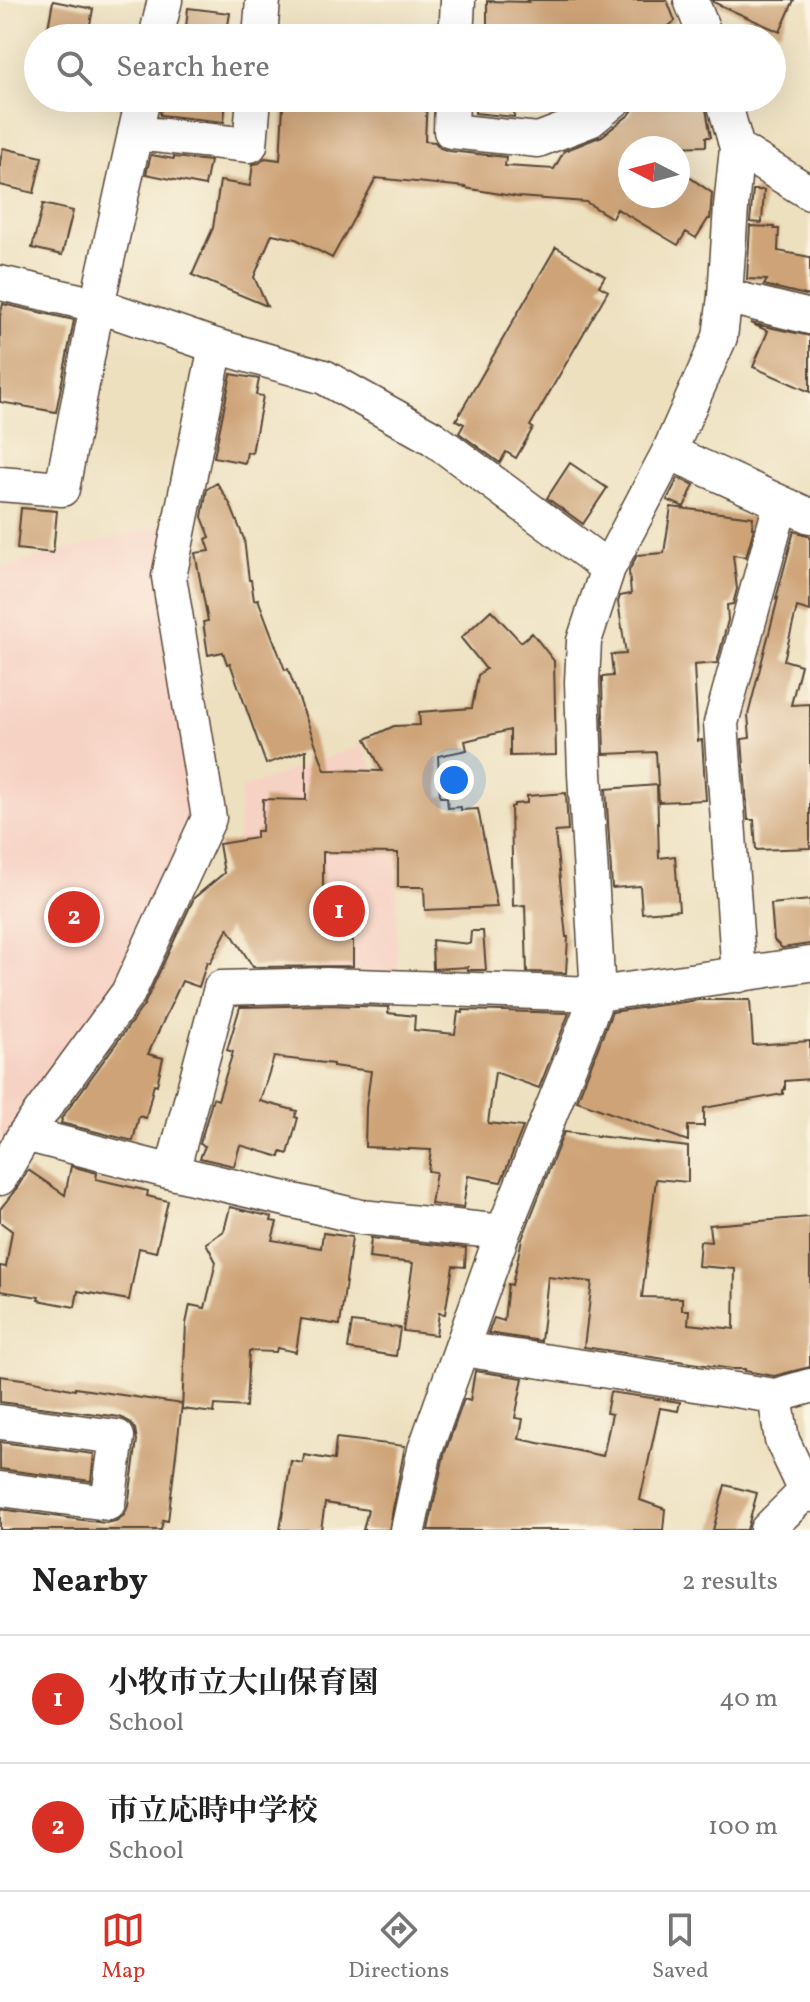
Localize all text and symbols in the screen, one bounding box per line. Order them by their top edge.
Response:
search box [24,24,786,112]
icon: search [52,46,96,90]
text: Search here [116,47,270,89]
north arrow [618,136,690,208]
your location [434,760,474,800]
pin: 1 [313,881,365,941]
pin: 2 [48,887,100,947]
text: Nearby [32,1559,148,1606]
text: 2 results [682,1564,778,1600]
text: 小牧市立大山保育園 [108,1663,378,1705]
text: 1 [53,1681,63,1717]
text: 40 m [719,1681,778,1717]
text: School [108,1705,184,1741]
text: 市立応時中学校 [108,1791,318,1833]
text: 2 [51,1809,65,1845]
text: 100 m [708,1809,778,1845]
text: School [108,1833,184,1869]
tab: Map [101,1908,145,1987]
tab: Directions [348,1908,449,1987]
tab: Saved [652,1908,709,1987]

